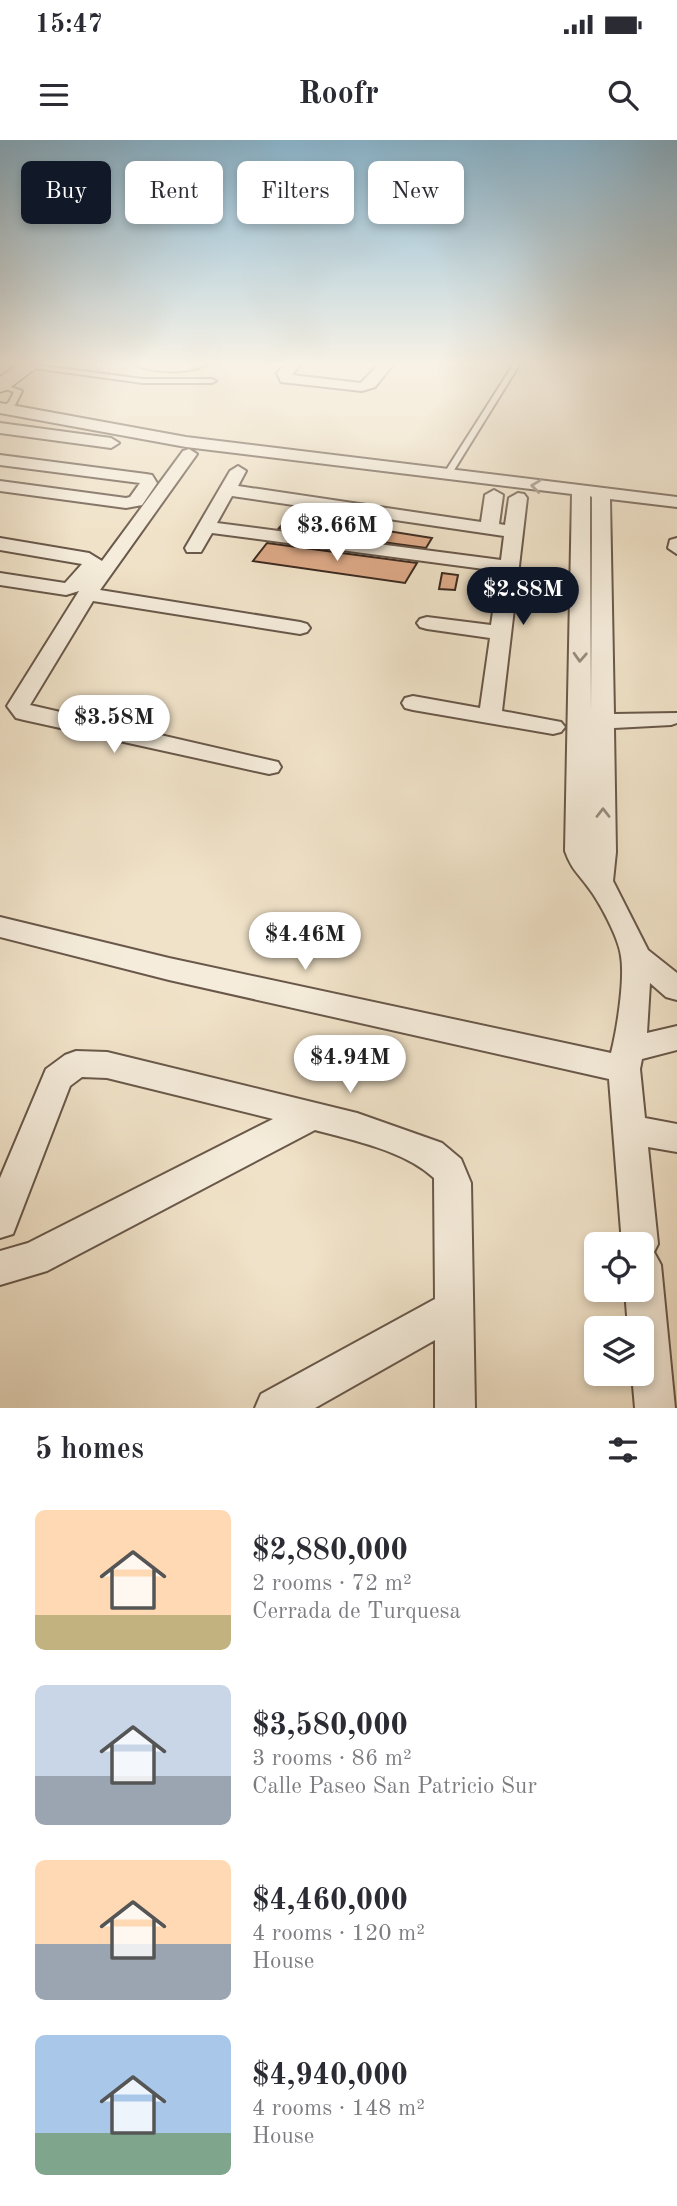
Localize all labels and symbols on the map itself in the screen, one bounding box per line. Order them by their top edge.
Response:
one-way arrow [530,478,542,493]
pin: $3.66M [280,504,394,563]
pin: $2.88M [466,568,580,627]
one-way arrow [573,652,588,663]
pin: $3.58M [57,696,171,755]
one-way arrow [595,807,610,818]
pin: $4.46M [248,912,362,972]
pin: $4.94M [293,1035,407,1095]

